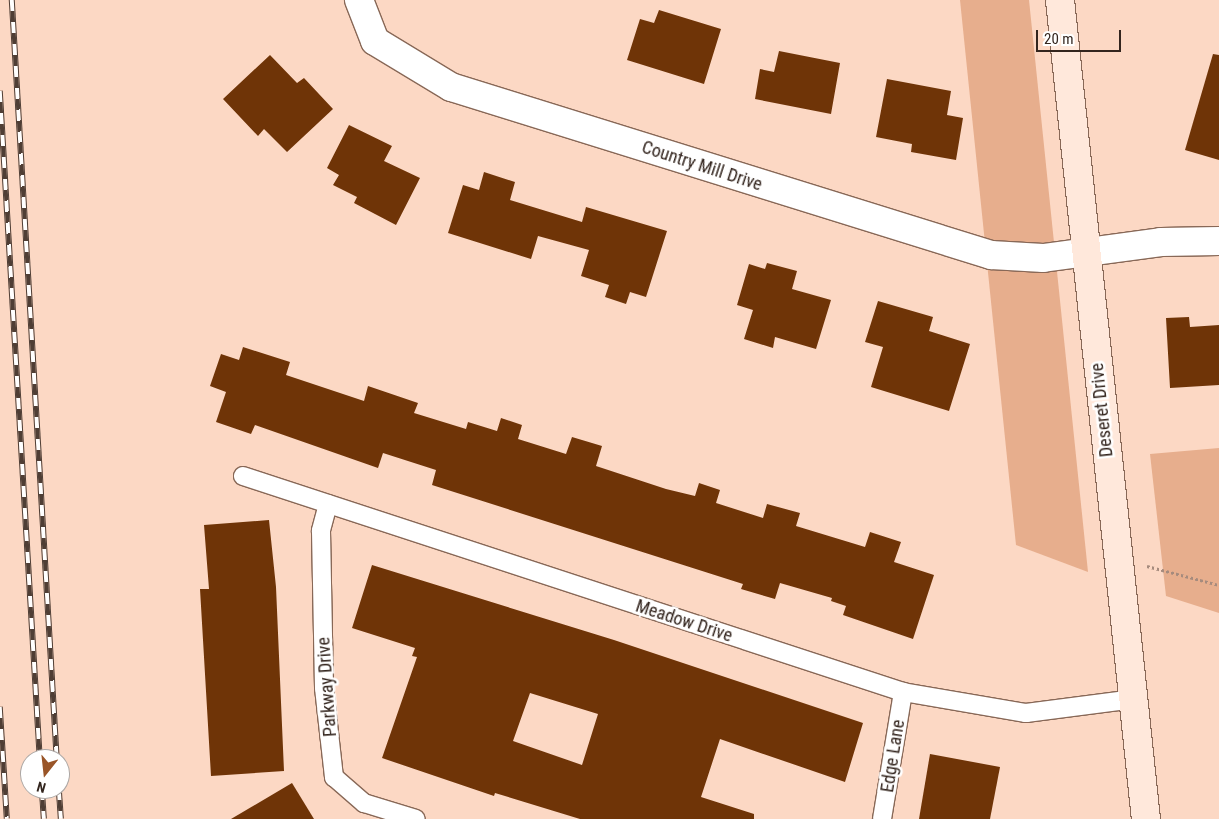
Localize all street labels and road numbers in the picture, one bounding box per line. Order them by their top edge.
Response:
street label: Country Mill Drive [639,136,765,196]
street label: Deseret Drive [1086,362,1118,458]
street label: Meadow Drive [633,595,735,647]
street label: Parkway Drive [313,636,341,738]
street label: Edge Lane [877,718,909,794]

